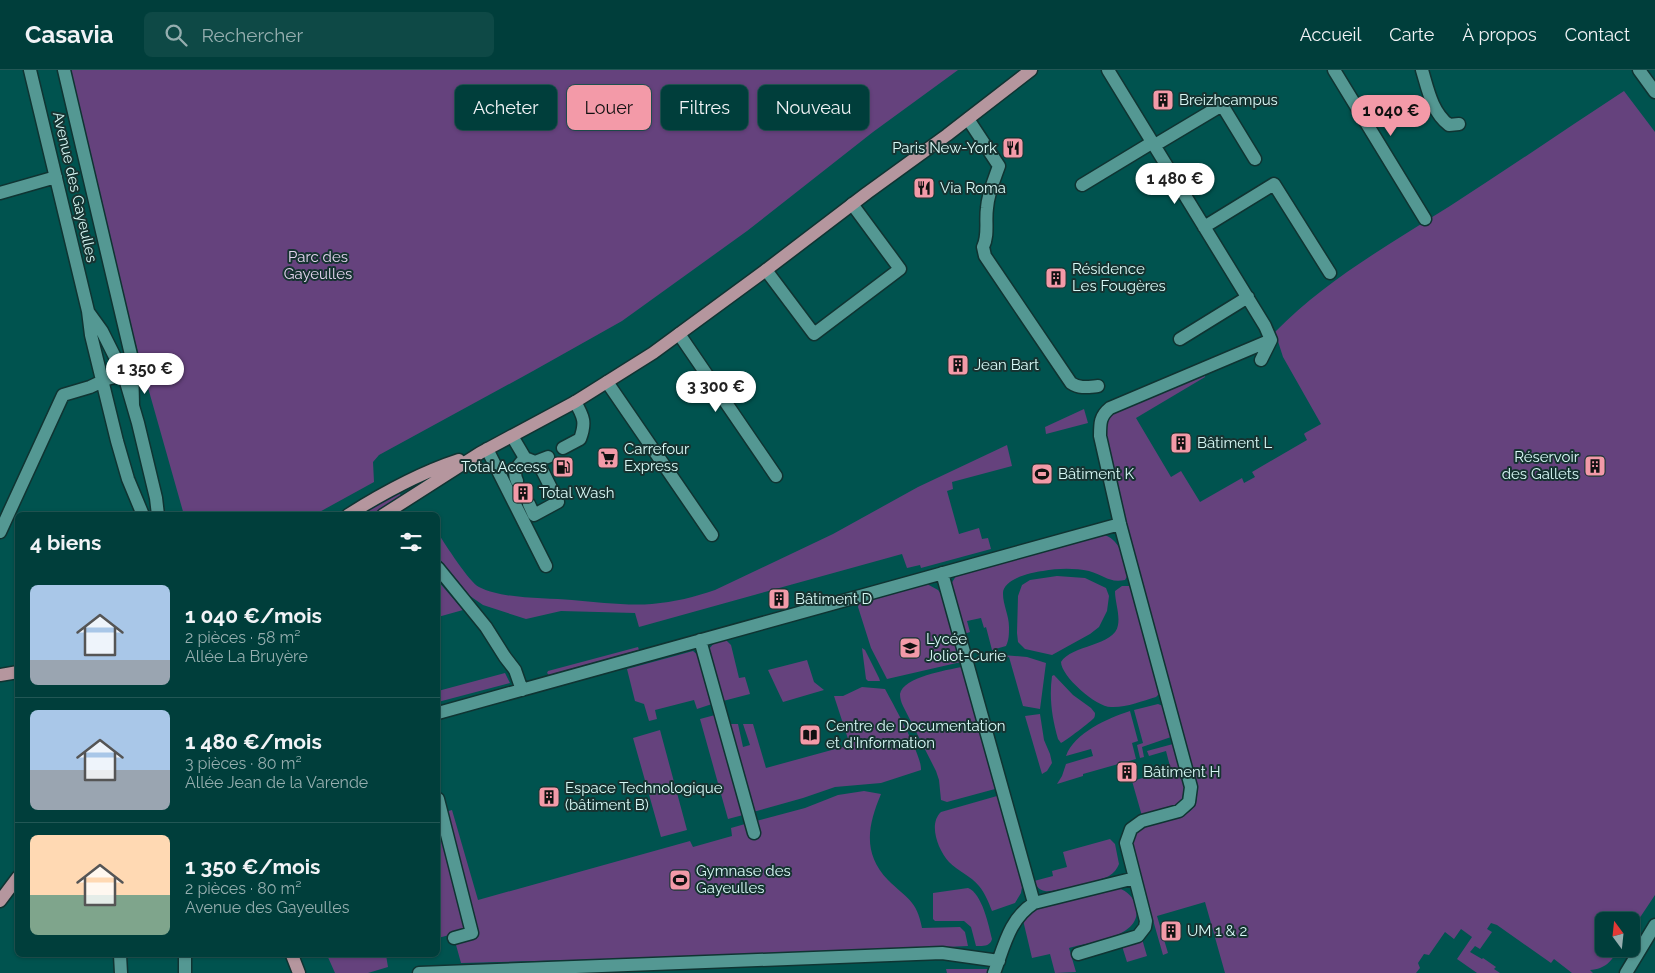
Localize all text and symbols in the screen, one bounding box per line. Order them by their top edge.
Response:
search box [144,12,494,57]
text: Casavia [25,20,114,49]
icon: search [162,21,190,49]
text: Rechercher [202,24,303,46]
text: Accueil [1300,24,1361,45]
text: Carte [1389,24,1434,45]
text: À propos [1462,24,1537,45]
text: Contact [1565,24,1630,45]
chip: Acheter [455,85,557,130]
chip: Louer [567,85,651,130]
chip: Filtres [661,85,748,130]
chip: Nouveau [758,85,869,130]
building icon: Breizhcampus [1151,88,1175,112]
place label: Breizhcampus [1179,91,1278,109]
pin: 1 040 € [1345,94,1437,137]
text: 1 040 € [1362,101,1420,120]
street label: Avenue des Gayeulles [49,110,101,264]
restaurant icon: Paris New-York [1001,136,1025,160]
place label: Paris New-York [892,139,997,157]
pin: 1 480 € [1129,162,1221,205]
text: 1 480 € [1147,169,1203,188]
restaurant icon: Via Roma [912,176,936,200]
place label: Via Roma [940,179,1006,197]
park label: Parc des Gayeulles [284,248,352,283]
place label: Résidence Les Fougères [1072,260,1166,295]
building icon: Résidence Les Fougères [1044,266,1068,290]
pin: 1 350 € [99,352,191,395]
building icon: Jean Bart [946,353,970,377]
place label: Jean Bart [974,356,1039,374]
text: 1 350 € [117,359,173,378]
pin: 3 300 € [670,370,762,413]
text: 3 300 € [687,377,745,396]
building icon: Bâtiment L [1169,431,1193,455]
place label: Bâtiment L [1197,434,1273,452]
place label: Carrefour Express [624,440,690,475]
supermarket icon: Carrefour Express [596,446,620,470]
place label: Réservoir des Gallets [1502,448,1580,483]
building icon: Réservoir des Gallets [1583,454,1607,478]
fuel station icon: Total Access [551,455,575,479]
place label: Total Access [461,458,547,476]
sports icon: Bâtiment K [1030,462,1054,486]
place label: Bâtiment K [1058,465,1135,483]
building icon: Total Wash [511,481,535,505]
place label: Total Wash [539,484,614,502]
icon: filters [397,528,425,556]
text: 4 biens [30,530,101,555]
building icon: Bâtiment D [767,587,791,611]
place label: Bâtiment D [795,590,873,608]
text: 1 040 €/mois [185,603,322,628]
icon: home [70,605,130,665]
text: 2 pièces · 58 m² [185,628,300,647]
place label: Lycée Joliot-Curie [926,630,1006,665]
school or university icon: Lycée Joliot-Curie [898,636,922,660]
text: Allée La Bruyère [185,647,308,666]
place label: Centre de Documentation et d'Information [826,717,1006,752]
library icon: Centre de Documentation et d'Information [798,723,822,747]
text: 1 480 €/mois [185,729,322,754]
icon: home [70,730,130,790]
text: 3 pièces · 80 m² [185,754,302,773]
building icon: Bâtiment H [1115,760,1139,784]
place label: Bâtiment H [1143,763,1221,781]
text: Allée Jean de la Varende [185,773,368,792]
place label: Espace Technologique (bâtiment B) [565,779,723,814]
building icon: Espace Technologique (bâtiment B) [537,785,561,809]
text: 1 350 €/mois [185,854,320,879]
icon: home [70,855,130,915]
place label: Gymnase des Gayeulles [696,862,791,897]
sports icon: Gymnase des Gayeulles [668,868,692,892]
text: 2 pièces · 80 m² [185,879,301,898]
text: Avenue des Gayeulles [185,898,349,917]
north arrow [1595,912,1640,958]
map controls [1595,912,1640,957]
building icon: UM 1 & 2 [1159,919,1183,943]
place label: UM 1 & 2 [1187,922,1247,940]

